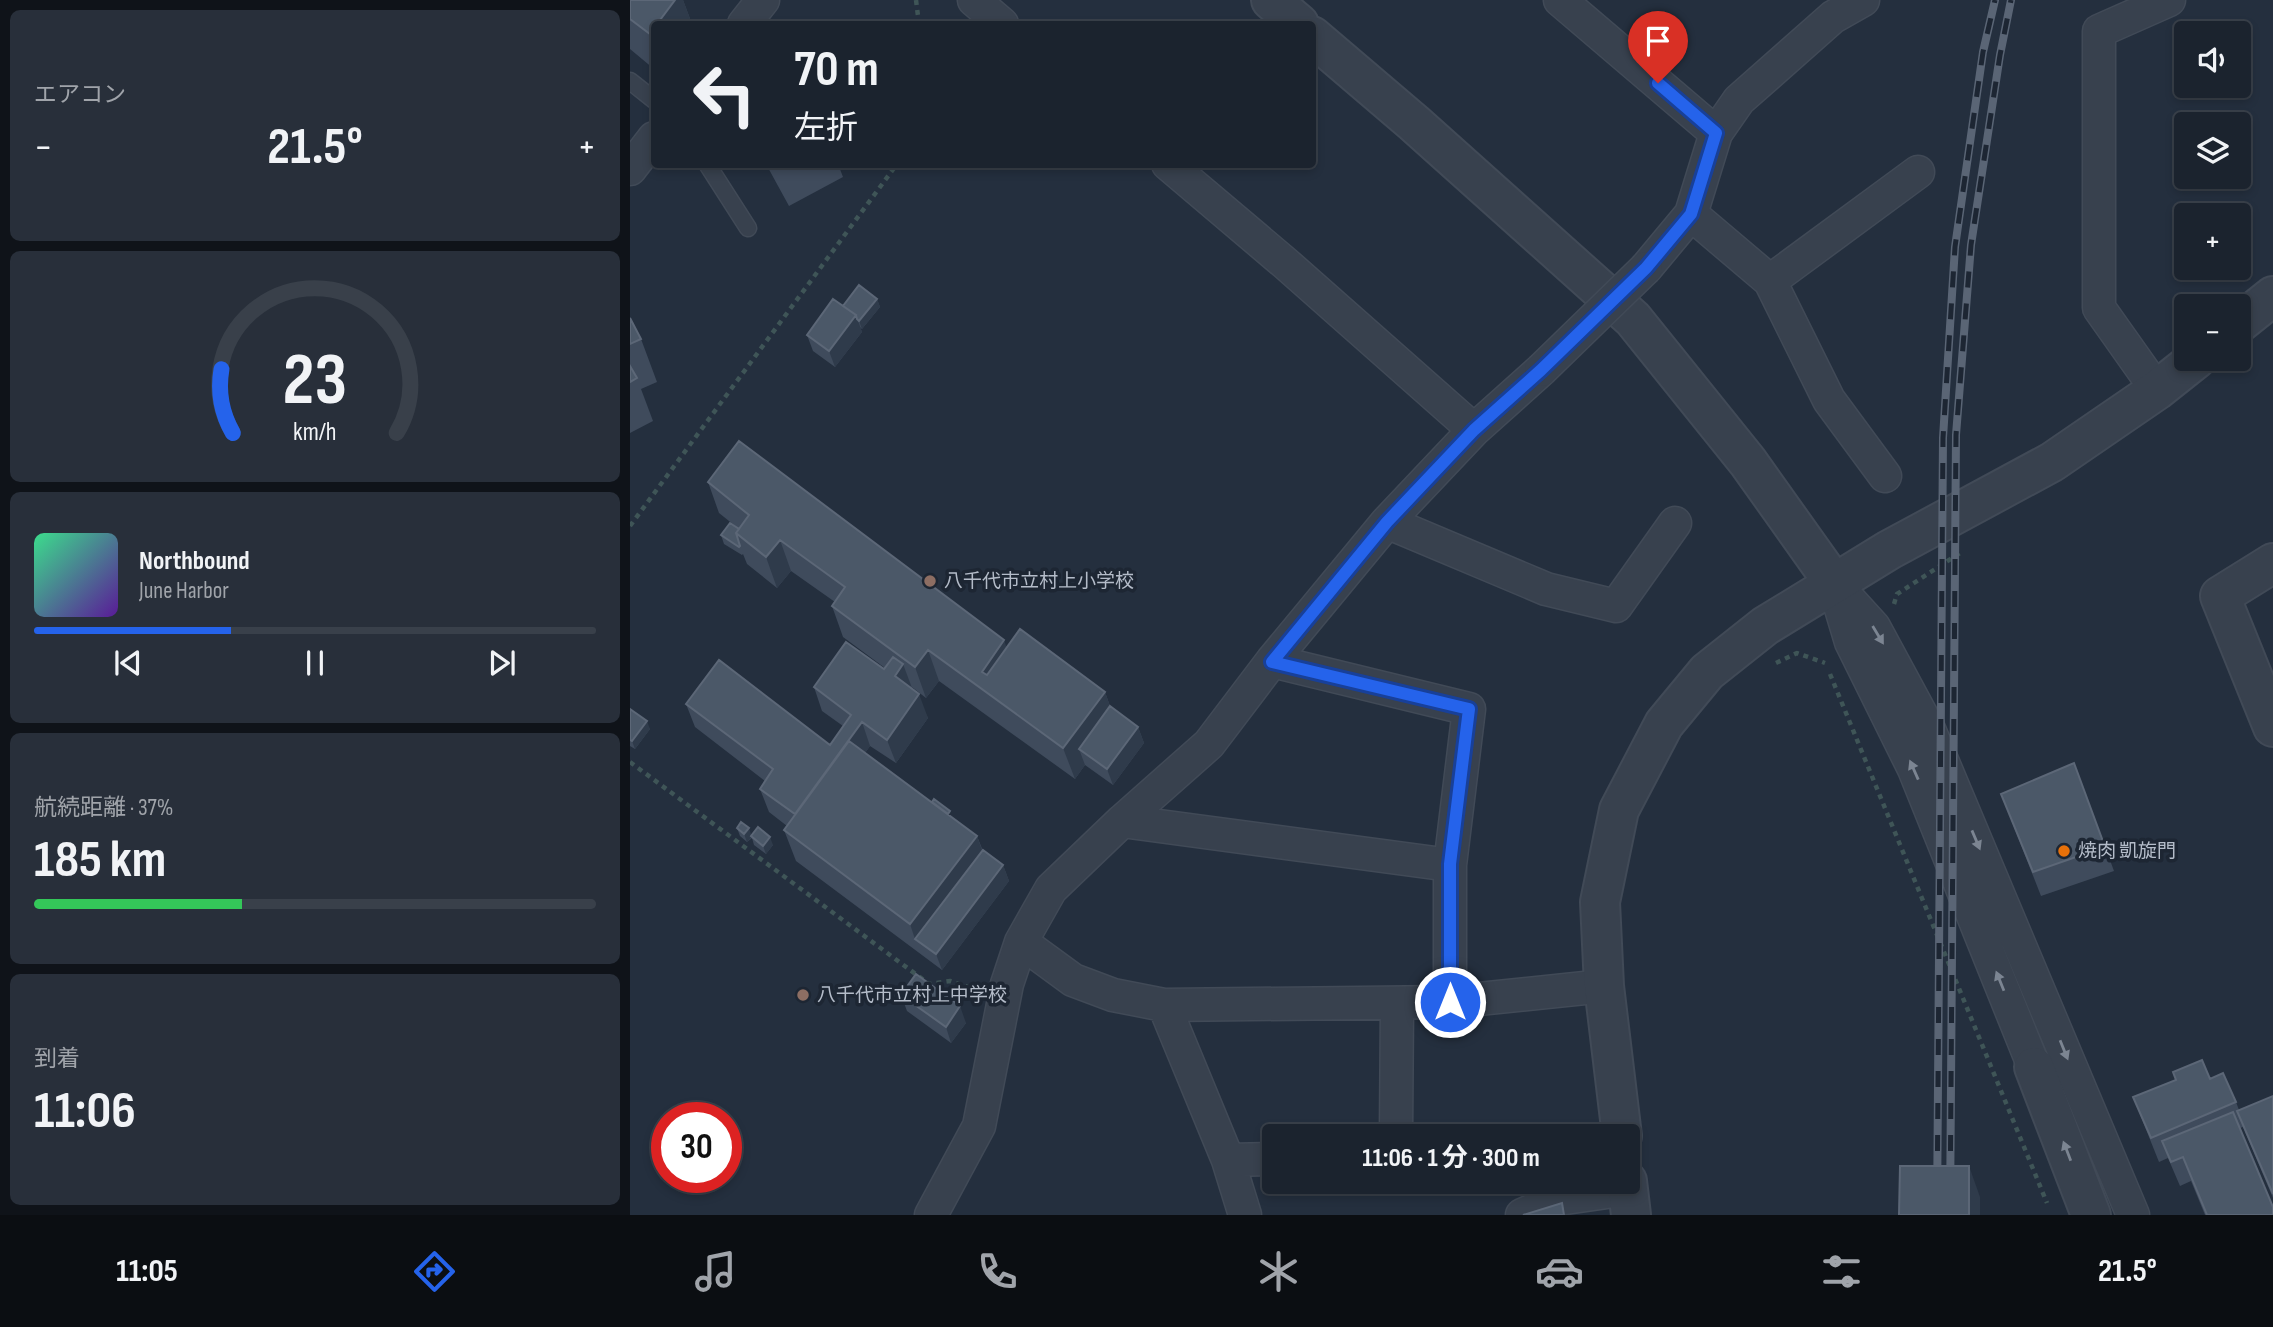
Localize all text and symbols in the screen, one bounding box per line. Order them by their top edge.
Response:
pin [1628,11,1688,83]
map controls [2174,21,2251,371]
button: sound [2174,21,2251,98]
icon: arrive [1639,22,1677,60]
text: 70 m [794,41,879,100]
icon: left [679,49,770,140]
text: エアコン [34,81,126,109]
text: 左折 [794,109,858,148]
button: layers [2174,112,2251,189]
text: 21.5° [267,116,363,179]
text: − [34,125,53,170]
text: + [577,125,596,170]
button: + [2174,203,2251,280]
button: − [2174,294,2251,371]
text: 23 [283,337,347,425]
text: km/h [293,416,337,447]
text: Northbound [139,546,250,577]
place label: 八千代市立村上小学校 [944,570,1134,593]
marker: 八千代市立村上小学校 [922,573,938,589]
text: June Harbor [139,577,229,605]
one-way arrow [1872,626,1884,645]
icon: previous [109,644,147,682]
icon: pause [296,644,334,682]
icon: next [483,644,521,682]
one-way arrow [1908,760,1920,780]
text: 航続距離 · 37% [34,794,173,822]
text: 185 km [34,829,166,892]
one-way arrow [1971,830,1982,851]
place label: 焼肉 凱旋門 [2078,840,2176,863]
marker: 焼肉 凱旋門 [2056,843,2072,859]
position arrow [1413,965,1487,1039]
one-way arrow [1994,970,2005,991]
place label: 八千代市立村上中学校 [817,984,1007,1007]
marker: 八千代市立村上中学校 [795,987,811,1003]
one-way arrow [2059,1039,2070,1060]
text: 到着 [34,1045,80,1073]
text: 11:06 [34,1080,136,1143]
speed limit sign: 30 [651,1102,742,1193]
one-way arrow [2061,1141,2072,1162]
text: 11:06 · 1 分 · 300 m [1362,1143,1540,1174]
icon: directions [410,1247,459,1296]
icon: music [691,1247,740,1296]
icon: phone [973,1247,1022,1296]
icon: climate [1254,1247,1303,1296]
icon: car [1535,1247,1584,1296]
icon: filters [1817,1247,1866,1296]
text: 11:05 [116,1252,178,1291]
text: 21.5° [2098,1252,2157,1291]

